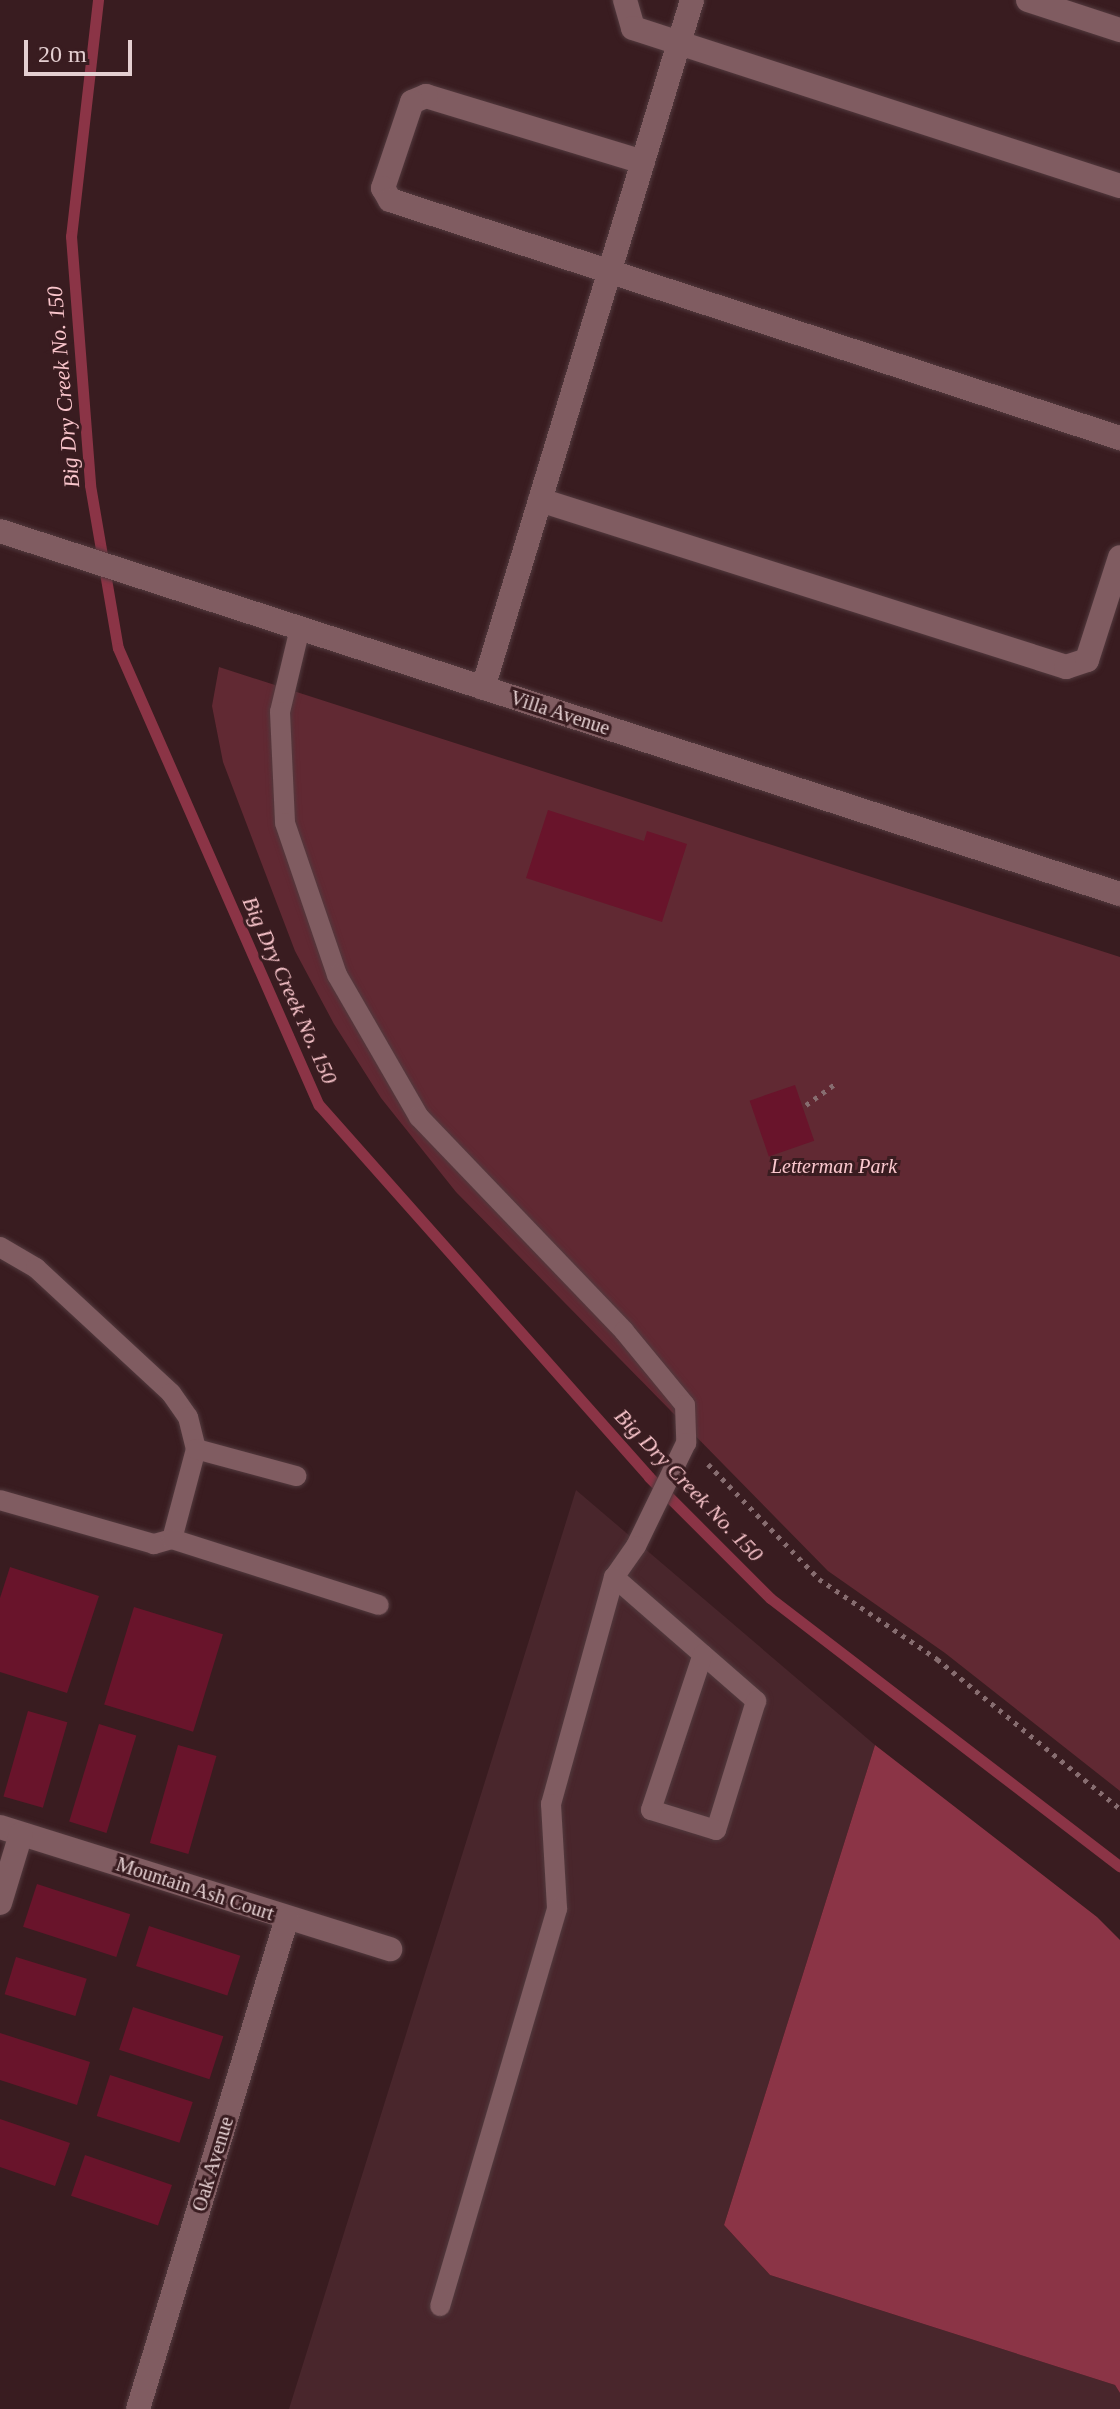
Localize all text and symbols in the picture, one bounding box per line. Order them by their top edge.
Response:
scale bar [28,24,136,74]
text: 20 m [38,41,87,67]
water label: Big Dry Creek No. 150 [41,285,85,489]
street label: Villa Avenue [507,685,613,741]
water label: Big Dry Creek No. 150 [237,892,343,1088]
park label: Letterman Park [771,1154,897,1178]
water label: Big Dry Creek No. 150 [609,1403,769,1567]
street label: Mountain Ash Court [113,1852,277,1926]
street label: Oak Avenue [187,2113,239,2215]

